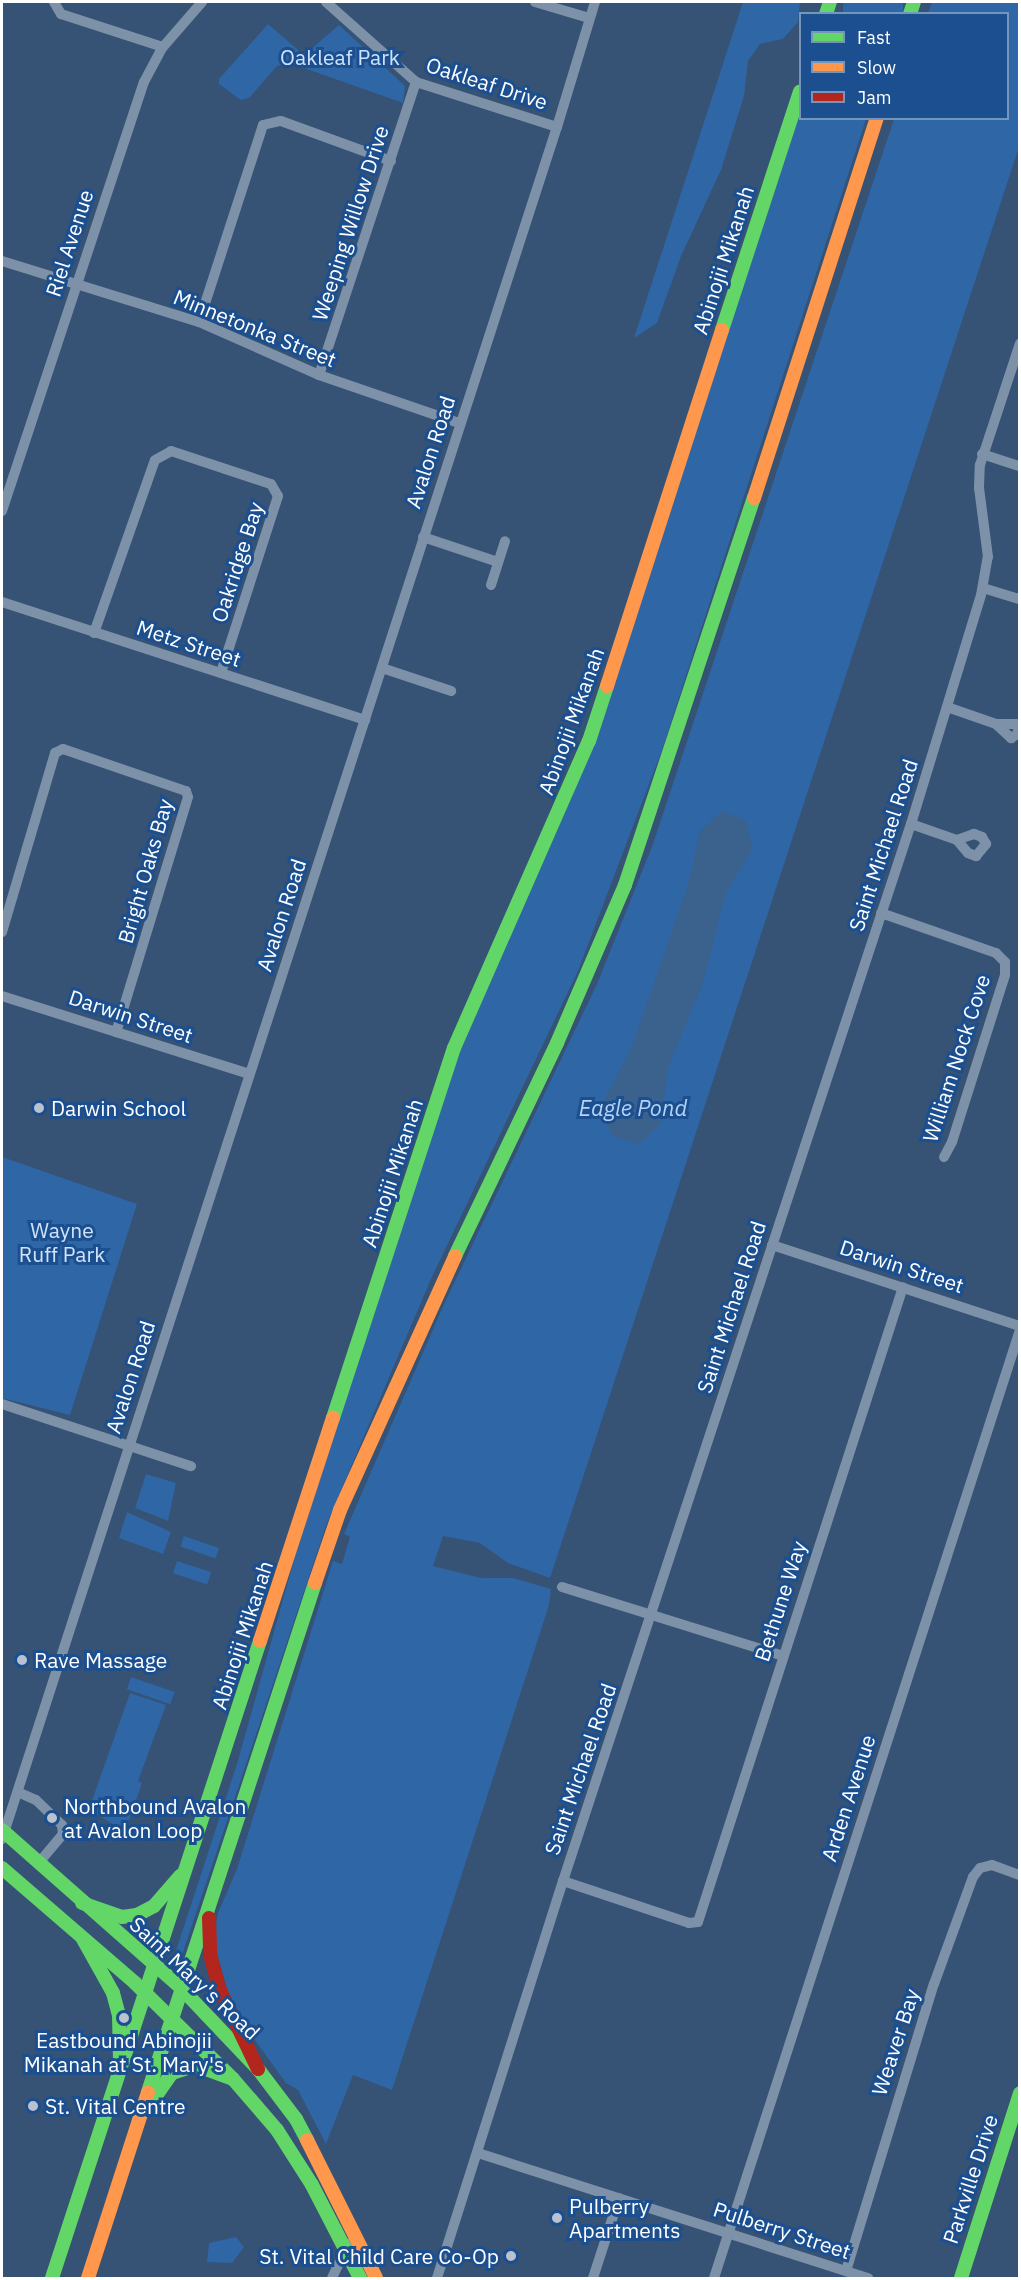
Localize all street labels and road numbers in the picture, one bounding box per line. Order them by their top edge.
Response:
street label: Oakleaf Drive [423,52,551,114]
street label: Weeping Willow Drive [307,122,393,324]
street label: Abinojii Mikanah [687,182,759,338]
street label: Riel Avenue [40,186,98,300]
street label: Minnetonka Street [170,284,340,372]
street label: Avalon Road [400,392,460,512]
street label: Oakridge Bay [206,499,268,625]
street label: Metz Street [134,614,244,672]
street label: Abinojii Mikanah [533,644,609,798]
street label: Saint Michael Road [843,756,923,934]
street label: Bright Oaks Bay [112,796,178,946]
street label: Avalon Road [251,855,311,975]
street label: William Nock Cove [917,971,995,1145]
street label: Darwin Street [66,984,196,1048]
street label: Abinojii Mikanah [356,1095,428,1251]
street label: Saint Michael Road [691,1218,771,1396]
street label: Darwin Street [837,1234,967,1298]
street label: Avalon Road [100,1317,160,1437]
street label: Bethune Way [749,1538,811,1664]
street label: Abinojii Mikanah [206,1557,278,1713]
street label: Saint Michael Road [539,1680,621,1858]
street label: Arden Avenue [816,1731,880,1865]
street label: Saint Mary's Road [125,1911,265,2045]
street label: Weaver Bay [866,1985,924,2099]
street label: Parkville Drive [937,2111,1003,2247]
street label: Pulberry Street [710,2196,854,2264]

